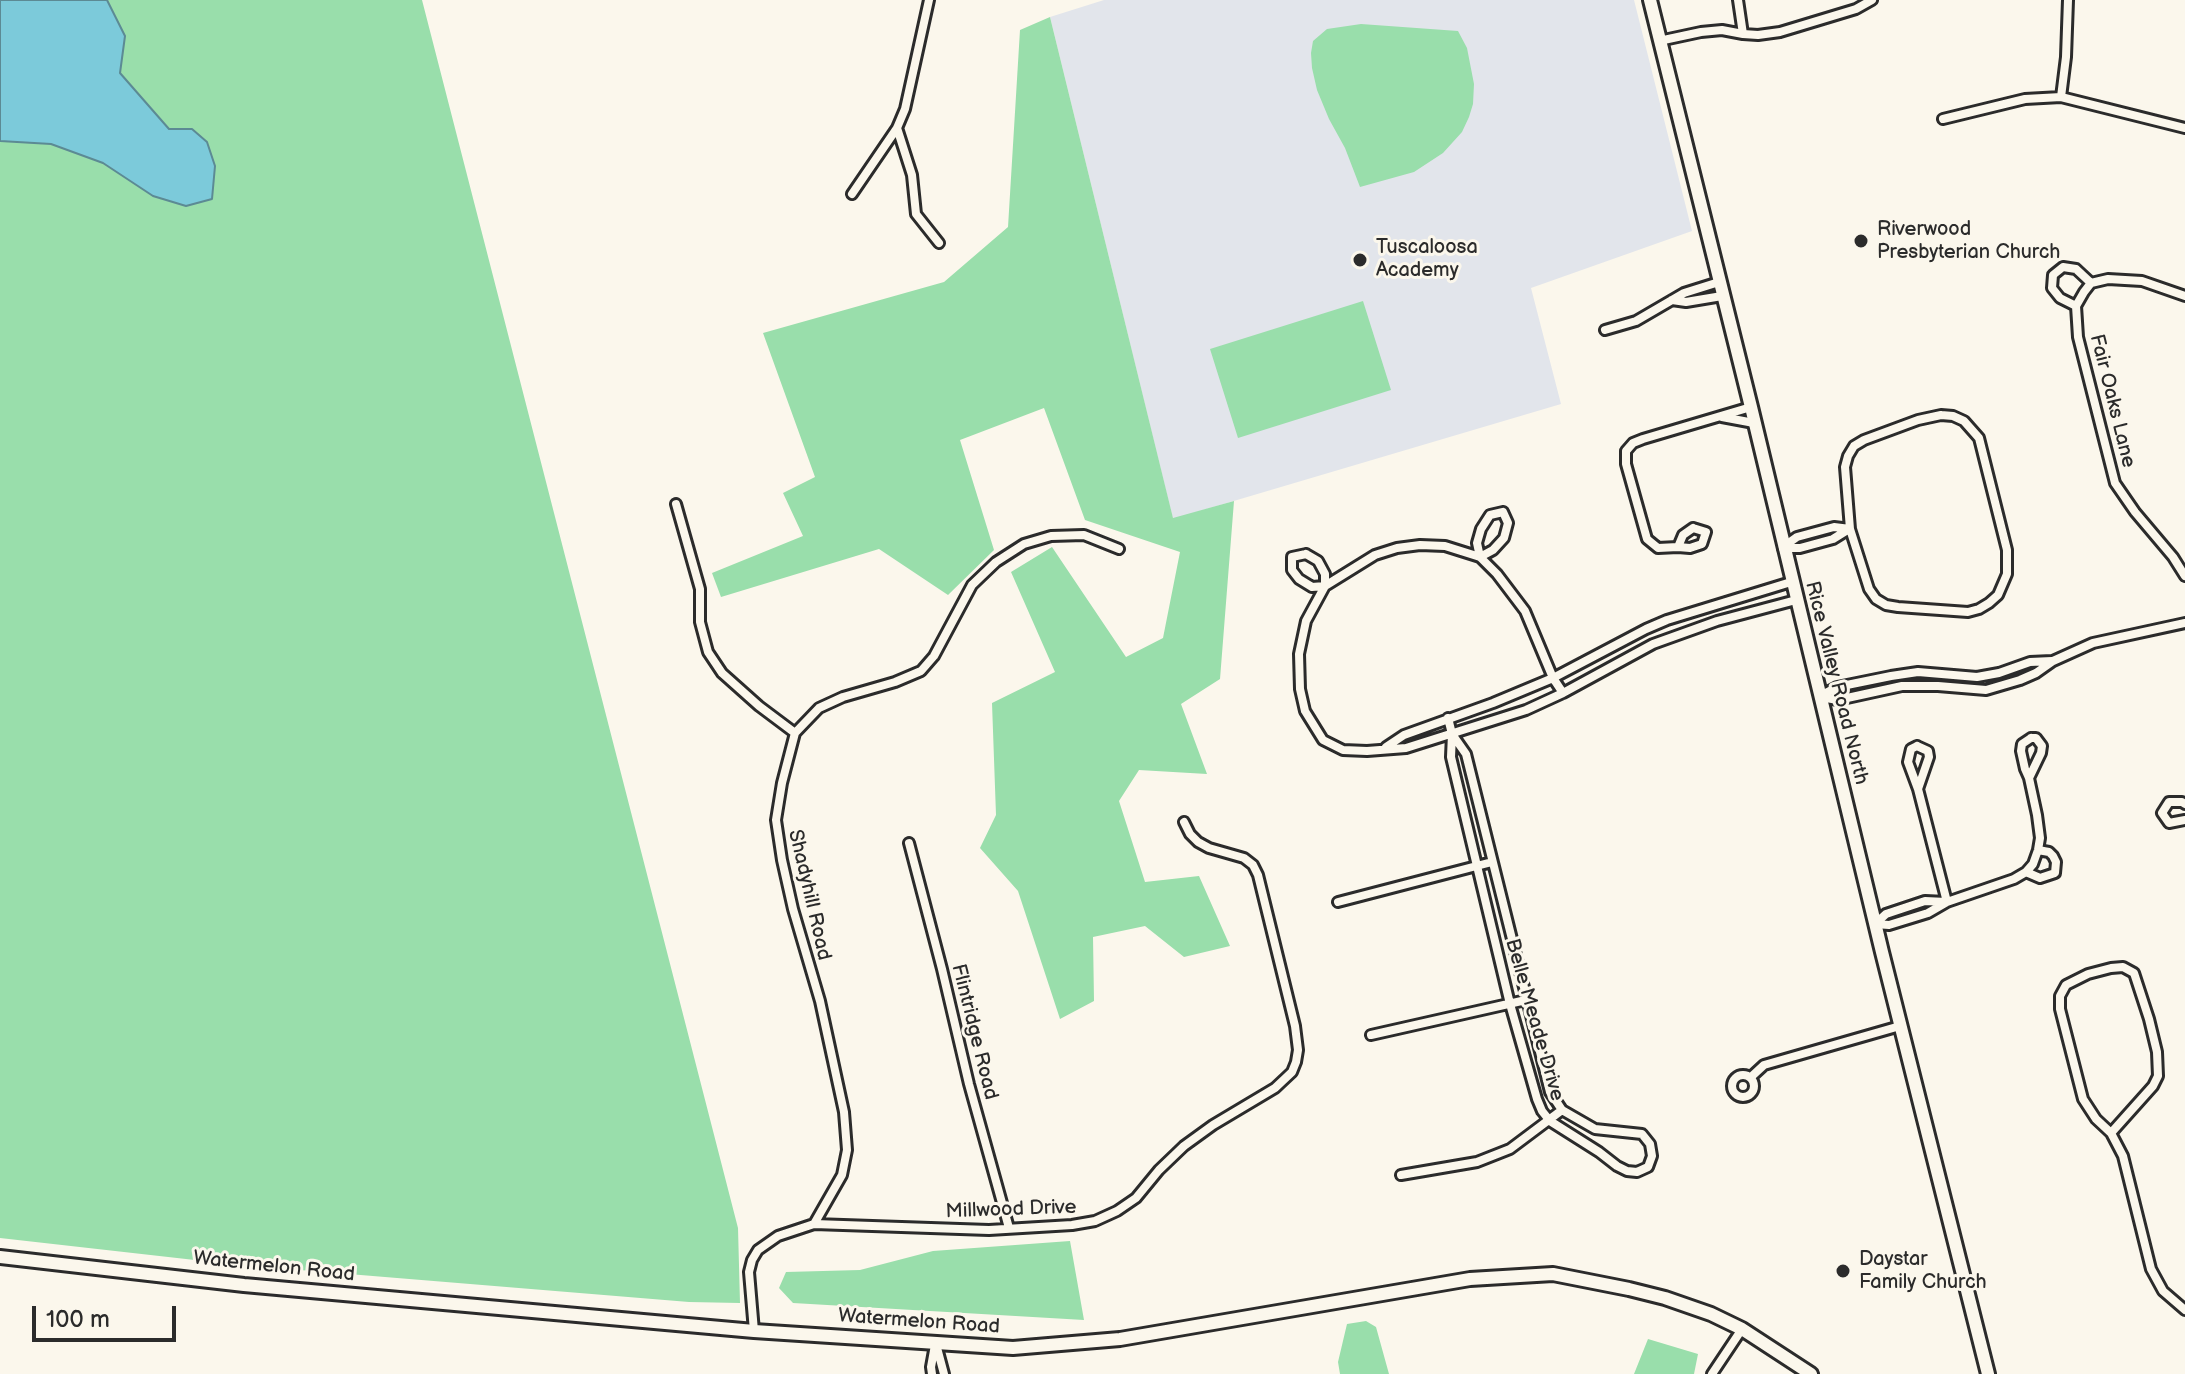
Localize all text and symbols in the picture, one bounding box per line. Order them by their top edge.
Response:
place label: Riverwood Presbyterian Church [1877,218,2060,265]
marker: Riverwood Presbyterian Church [1852,232,1870,250]
place label: Tuscaloosa Academy [1376,236,1478,283]
marker: Tuscaloosa Academy [1351,251,1369,269]
street label: Fair Oaks Lane [2084,332,2140,470]
street label: Rice Valley Road North [1799,579,1873,787]
street label: Shadyhill Road [782,827,836,963]
street label: Belle Meade Drive [1499,936,1569,1104]
street label: Flintridge Road [946,962,1002,1102]
street label: Millwood Drive [945,1196,1077,1224]
street label: Watermelon Road [192,1247,356,1287]
place label: Daystar Family Church [1859,1248,1987,1295]
marker: Daystar Family Church [1834,1262,1852,1280]
scale bar [36,1290,180,1340]
street label: Watermelon Road [837,1304,1001,1340]
text: 100 m [46,1305,110,1334]

